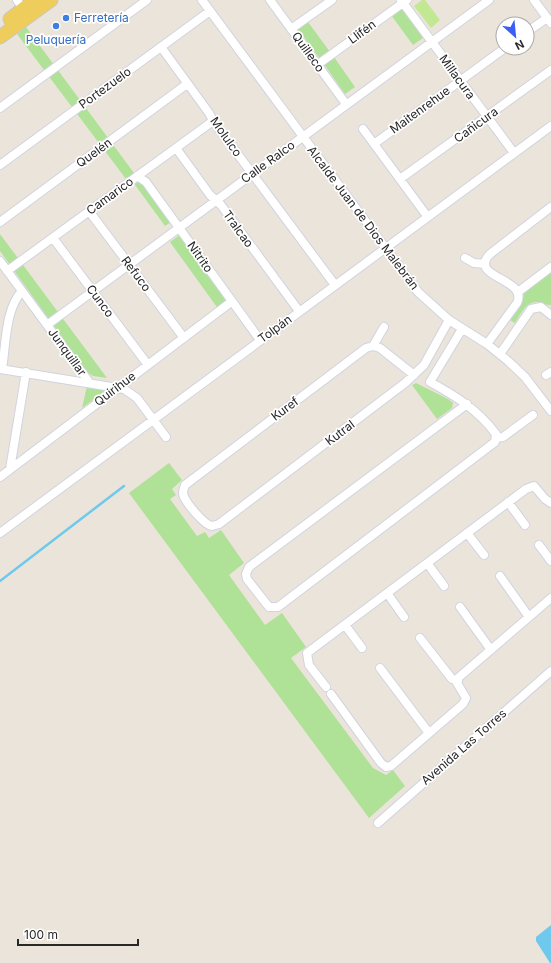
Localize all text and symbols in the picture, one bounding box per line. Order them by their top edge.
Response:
place label: Ferretería [74,10,129,25]
marker: Ferretería [61,13,71,23]
street label: Llifén [345,16,379,47]
north arrow [495,16,535,56]
marker: Peluquería [51,21,61,31]
street label: Quilleco [289,29,328,75]
place label: Peluquería [26,32,86,47]
text: N [513,37,526,53]
street label: Millacura [436,51,479,102]
street label: Portezuelo [76,64,134,112]
street label: Maitenrehue [387,83,453,136]
street label: Cañicura [451,104,501,146]
street label: Molulco [207,114,245,159]
street label: Quelén [73,135,114,170]
street label: Calle Ralco [238,137,298,186]
street label: Alcalde Juan de Dios Malebrán [304,143,422,293]
street label: Camarico [83,174,136,218]
street label: Tralcao [220,207,257,250]
street label: Nitrito [184,238,216,275]
street label: Refuco [118,253,154,294]
street label: Cunco [83,281,118,320]
street label: Tolpán [255,311,295,346]
street label: Junquillar [45,325,90,379]
street label: Quirihue [91,368,138,409]
street label: Kuref [268,393,302,424]
street label: Kutral [322,417,357,448]
street label: Avenida Las Torres [418,706,509,788]
scale bar [18,921,138,947]
text: 100 m [24,927,58,942]

